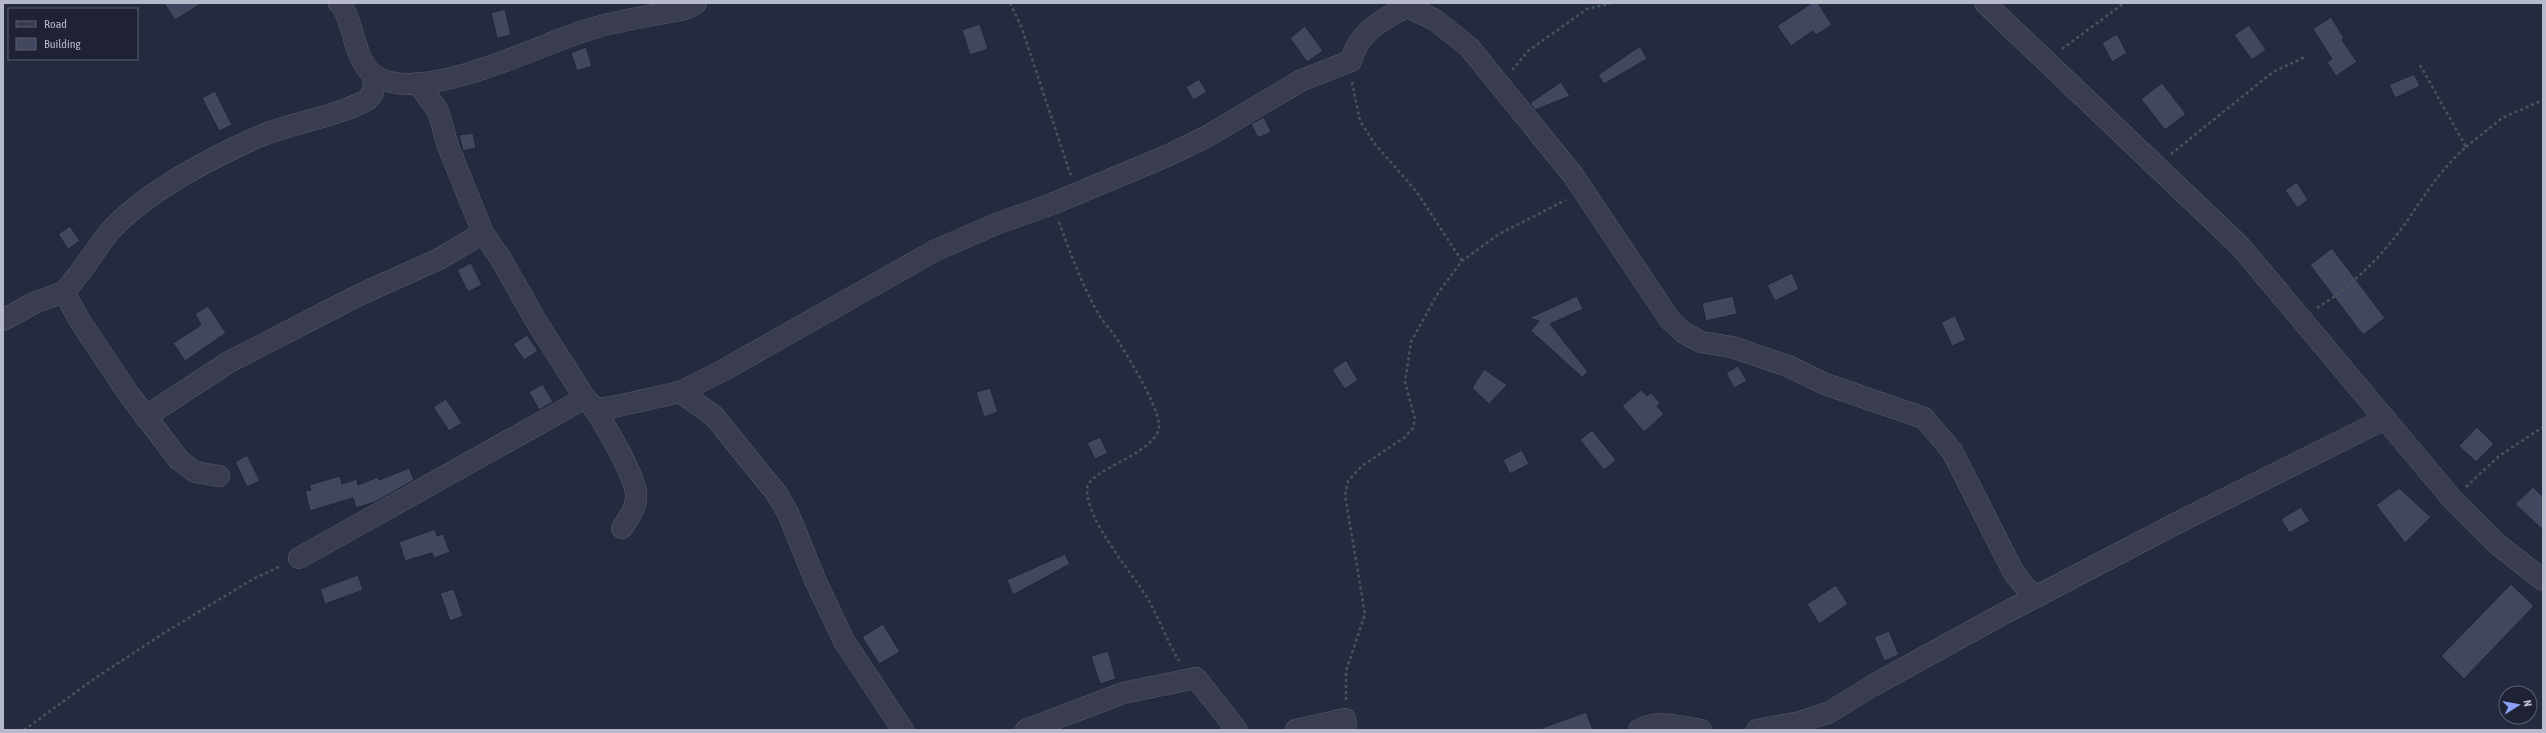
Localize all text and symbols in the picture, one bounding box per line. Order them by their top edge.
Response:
legend [8,8,138,60]
text: Road [44,17,67,31]
text: Building [44,37,82,51]
north arrow [2498,685,2538,725]
text: N [2521,699,2534,707]

